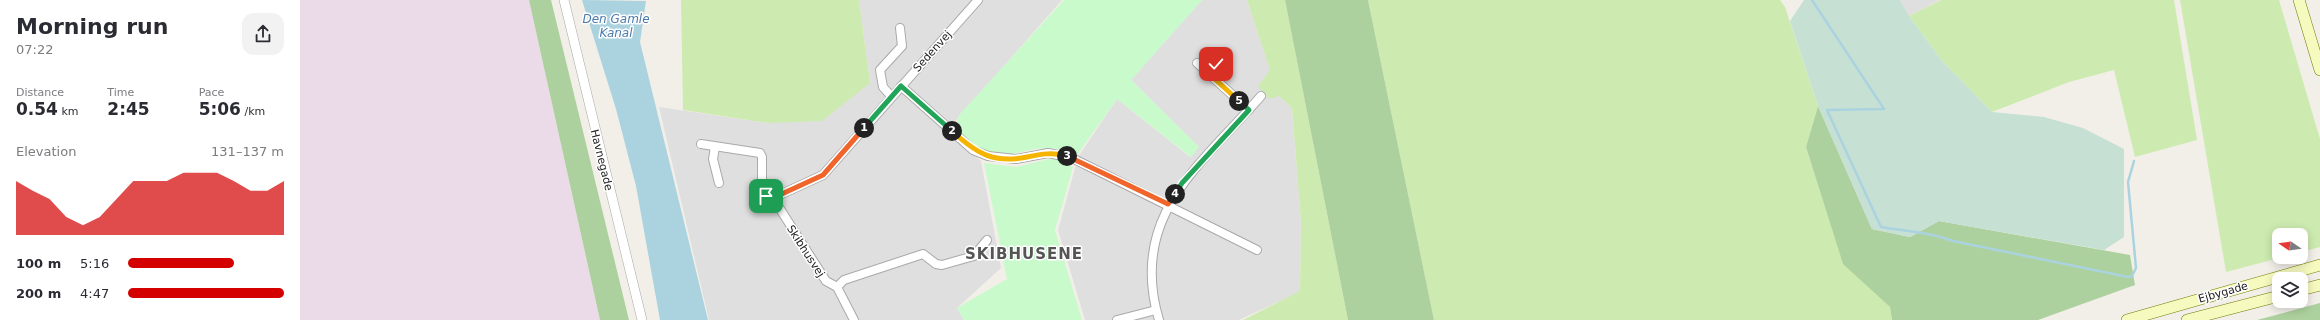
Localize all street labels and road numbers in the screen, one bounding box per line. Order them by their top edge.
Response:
street label: Sedenvej [911,28,954,75]
street label: Havnegade [588,128,615,192]
street label: Skibhusvej [784,223,827,280]
street label: Ejbygade [2197,279,2250,306]

